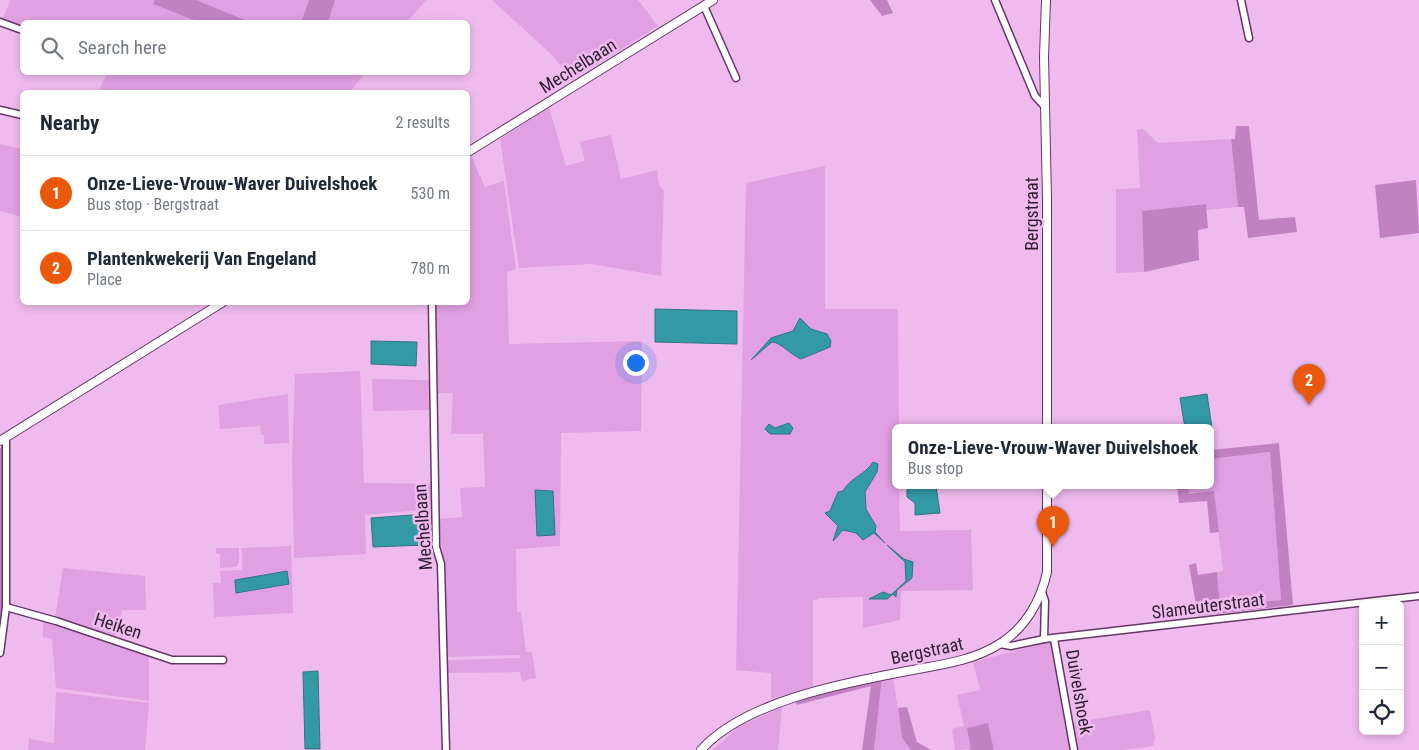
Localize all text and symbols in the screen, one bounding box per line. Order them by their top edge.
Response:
search box [20,20,470,75]
icon: search [38,34,66,62]
street label: Mechelbaan [536,34,620,97]
text: Search here [78,36,166,59]
text: Nearby [40,111,99,135]
text: 2 results [395,113,450,132]
text: Onze-Lieve-Vrouw-Waver Duivelshoek [87,172,377,195]
street label: Bergstraat [1021,177,1042,251]
text: 1 [52,184,60,203]
text: 530 m [411,184,450,203]
text: Bus stop · Bergstraat [87,195,219,214]
text: Plantenkwekerij Van Engeland [87,247,317,270]
text: 2 [52,259,60,278]
text: 780 m [411,259,450,278]
text: Place [87,270,122,289]
your location [623,350,649,376]
pin: 2 [1293,364,1325,405]
popup [892,424,1214,489]
text: Onze-Lieve-Vrouw-Waver Duivelshoek [908,436,1198,459]
text: Bus stop [908,459,963,478]
street label: Mechelbaan [409,483,436,571]
pin: 1 [1037,506,1069,547]
street label: Slameuterstraat [1150,588,1265,623]
map controls [1359,600,1404,735]
button: + [1359,600,1404,645]
street label: Heiken [92,608,145,643]
street label: Bergstraat [889,633,965,668]
button: − [1359,645,1404,690]
street label: Duivelshoek [1062,648,1097,736]
button: locate [1359,690,1404,735]

